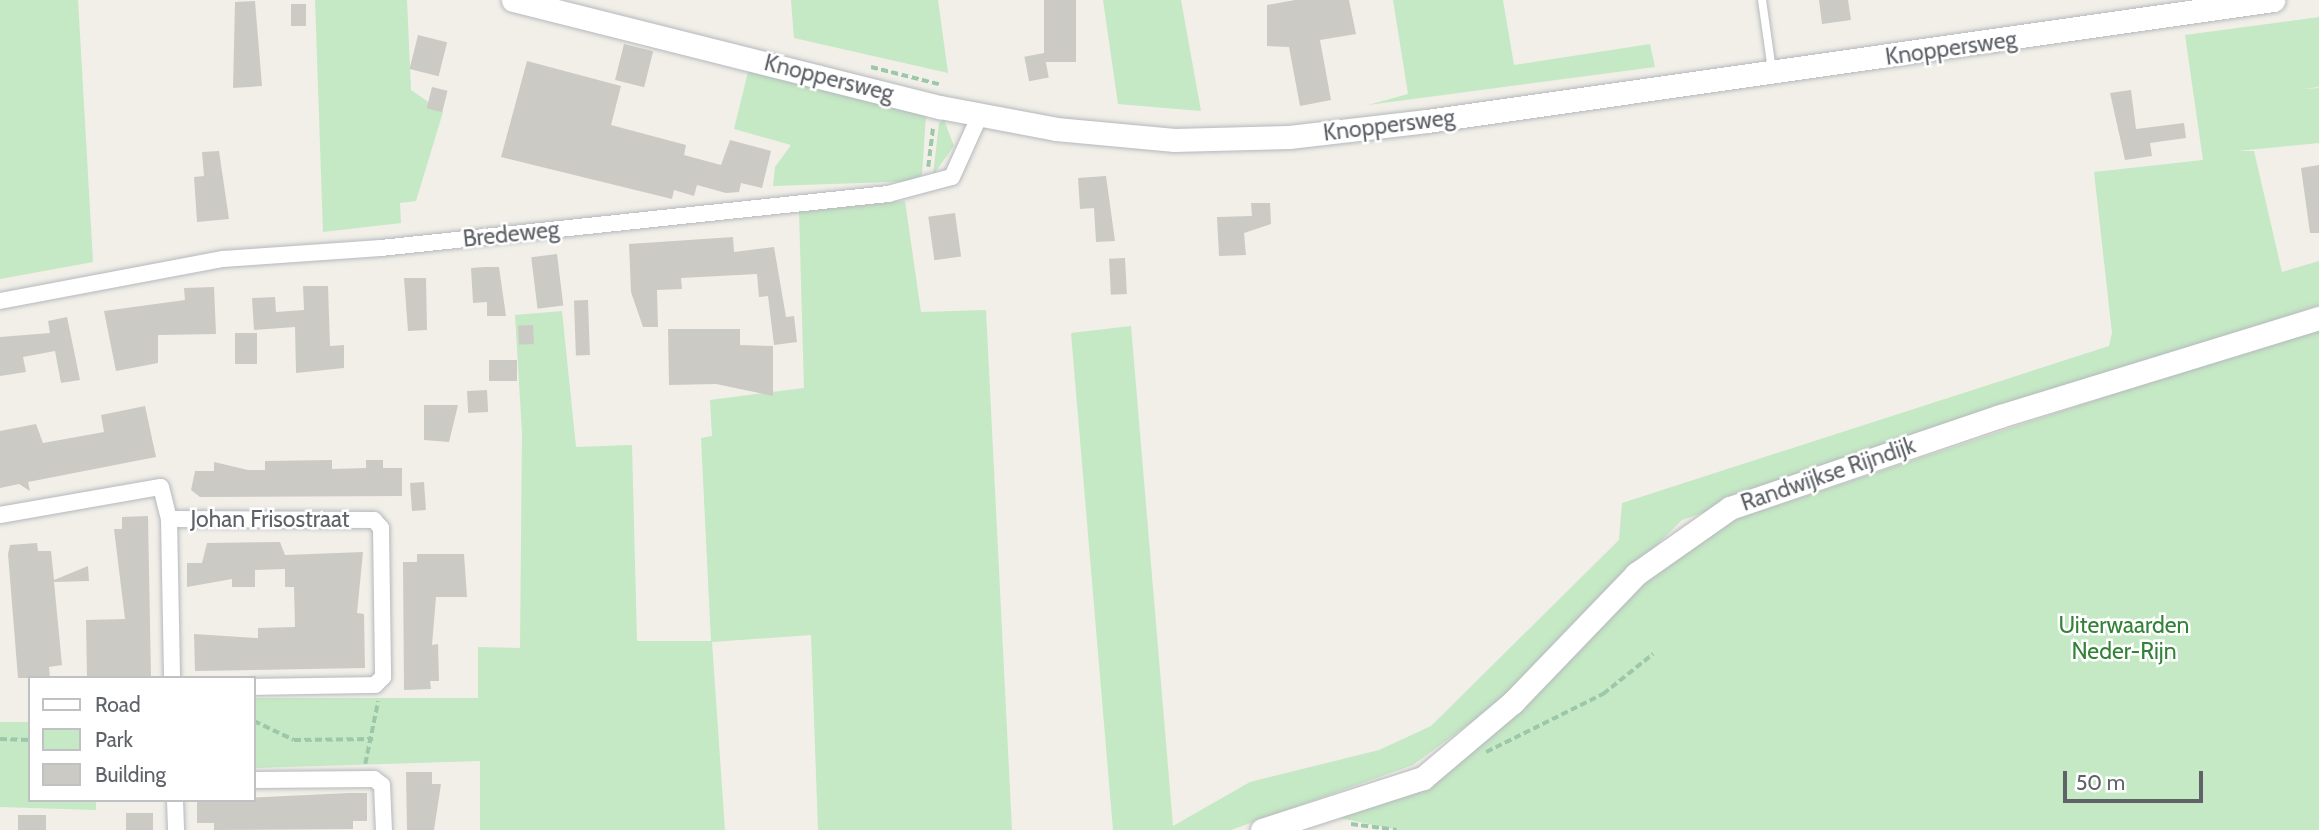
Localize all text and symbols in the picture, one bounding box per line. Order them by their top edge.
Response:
street label: Knoppersweg [1883,25,2019,71]
street label: Knoppersweg [761,49,897,107]
street label: Knoppersweg [1322,103,1456,147]
street label: Bredeweg [461,215,561,253]
street label: Randwijkse Rijndijk [1737,431,1919,517]
street label: Johan Frisostraat [190,505,350,533]
park label: Uiterwaarden Neder-Rijn [2059,611,2189,665]
legend [28,676,256,802]
text: Road [95,692,141,717]
text: Park [95,727,133,752]
scale bar [2067,756,2207,800]
text: Building [95,762,166,787]
text: 50 m [2076,770,2125,795]

